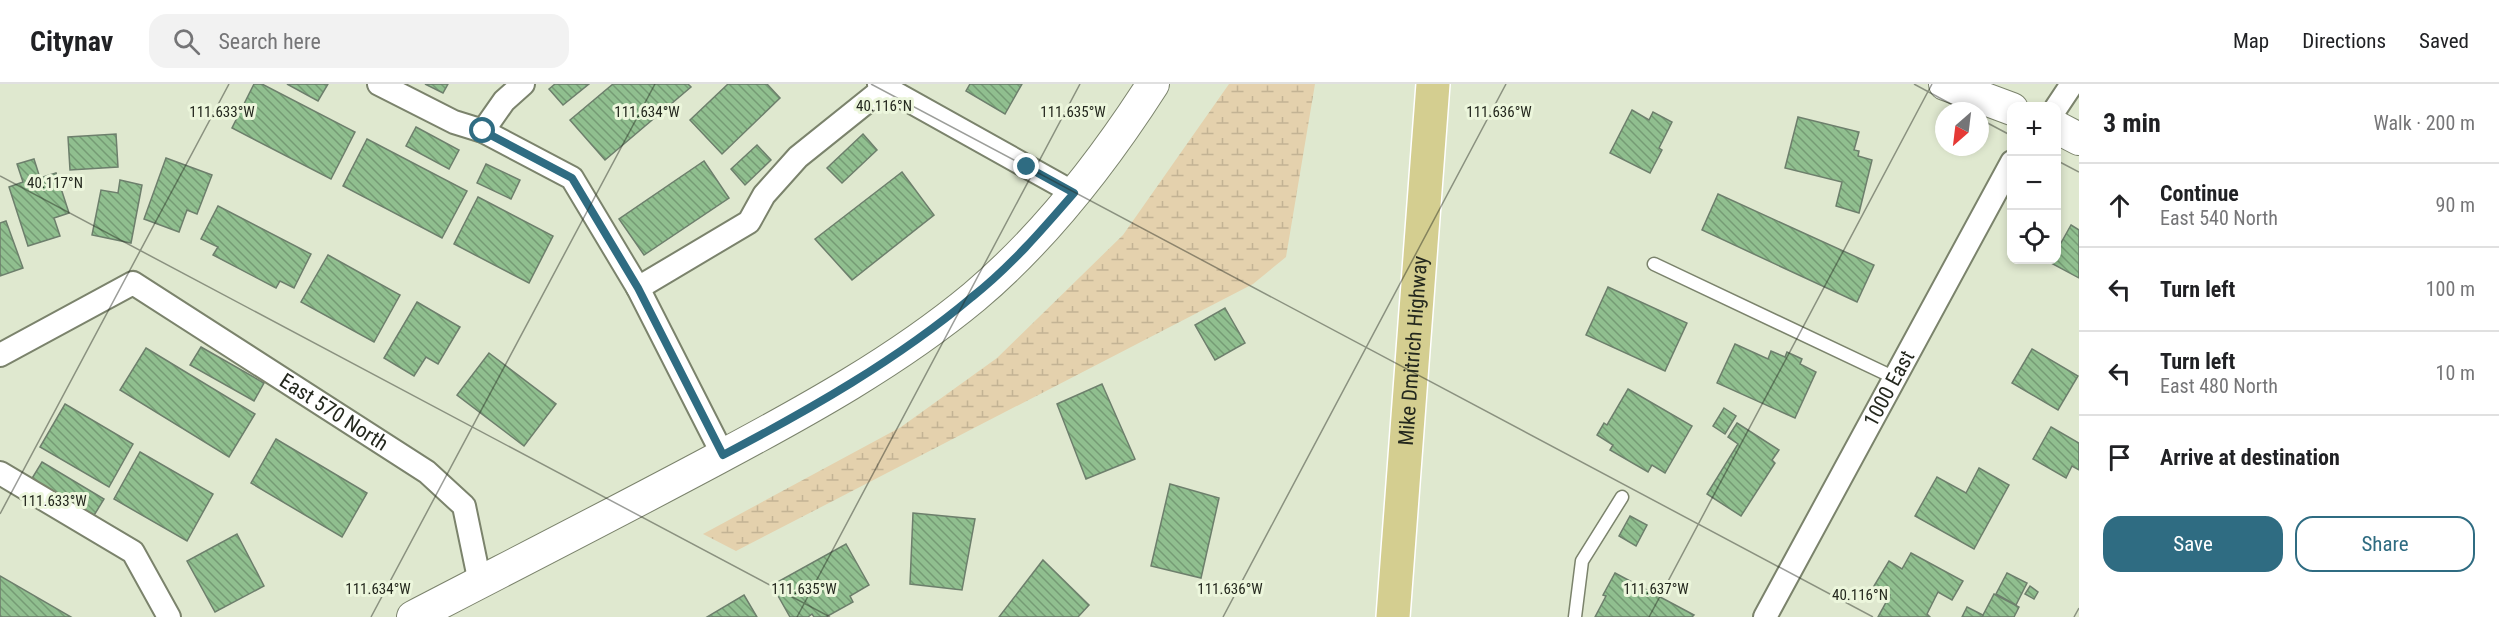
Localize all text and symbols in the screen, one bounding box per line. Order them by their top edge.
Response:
search box [149,14,569,68]
text: Citynav [30,25,113,58]
icon: search [170,25,203,58]
text: Search here [218,29,321,54]
text: Map [2233,29,2269,53]
text: Directions [2302,29,2386,53]
text: Saved [2419,29,2469,53]
text: 40.116°N [856,97,912,115]
north arrow [1935,102,1989,156]
map controls [2007,102,2061,264]
button: + [2007,102,2061,156]
text: 111.633°W [189,103,255,121]
text: 111.634°W [614,103,680,121]
text: 111.635°W [1040,103,1106,121]
text: 111.636°W [1466,103,1532,121]
text: 3 min [2103,108,2161,138]
text: Walk · 200 m [2374,111,2475,135]
route start [469,117,495,143]
route end [1013,153,1039,179]
button: − [2007,156,2061,210]
text: 40.117°N [27,174,83,192]
text: Continue [2160,181,2239,206]
icon: ahead [2103,189,2136,222]
text: 90 m [2436,193,2475,217]
text: East 540 North [2160,206,2278,230]
button: locate [2007,210,2061,264]
street label: Mike Dmitrich Highway [1394,255,1432,446]
icon: left [2103,273,2136,306]
text: Turn left [2160,277,2235,302]
text: 100 m [2426,277,2475,301]
street label: 1000 East [1859,346,1919,431]
text: Turn left [2160,349,2235,374]
icon: left [2103,357,2136,390]
text: 10 m [2436,361,2475,385]
street label: East 570 North [275,369,392,456]
text: East 480 North [2160,374,2278,398]
icon: arrive [2103,441,2136,474]
text: Arrive at destination [2160,445,2340,470]
text: 111.633°W [21,492,87,510]
button: Save [2103,516,2283,572]
button: Share [2295,516,2475,572]
text: 111.634°W [345,580,411,598]
text: 111.635°W [771,580,837,598]
text: 111.636°W [1197,580,1263,598]
text: 111.637°W [1623,580,1689,598]
text: 40.116°N [1832,586,1888,604]

